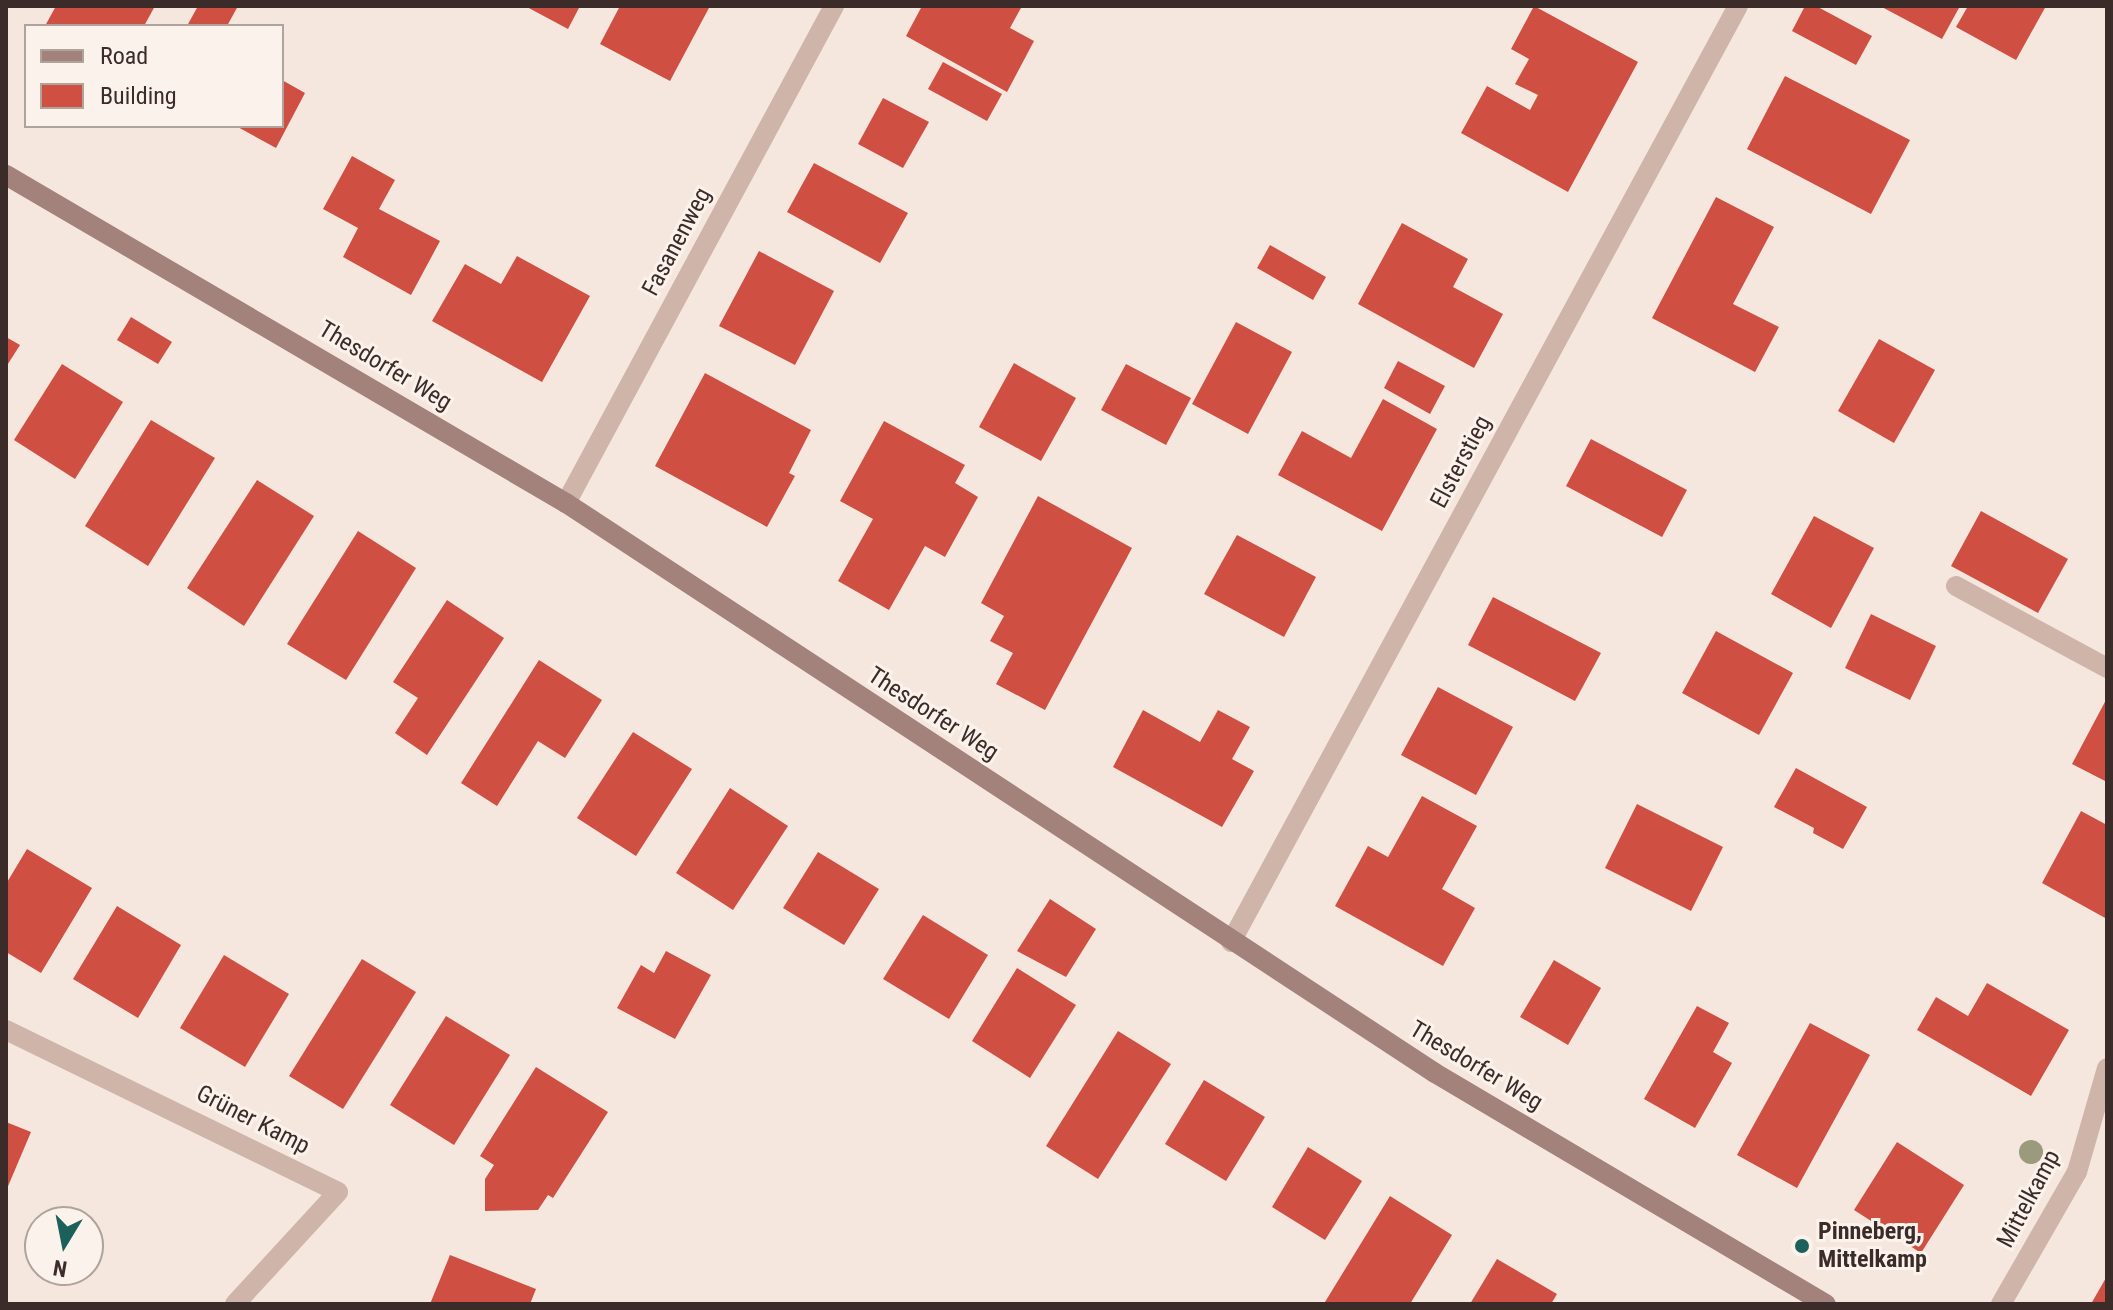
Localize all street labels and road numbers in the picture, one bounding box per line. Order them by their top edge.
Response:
street label: Fasanenweg [637,183,717,301]
street label: Thesdorfer Weg [313,315,457,417]
street label: Elsterstieg [1425,411,1497,513]
street label: Thesdorfer Weg [862,661,1004,767]
street label: Thesdorfer Weg [1404,1015,1548,1117]
street label: Grüner Kamp [192,1079,314,1161]
street label: Mittelkamp [1991,1145,2067,1253]

